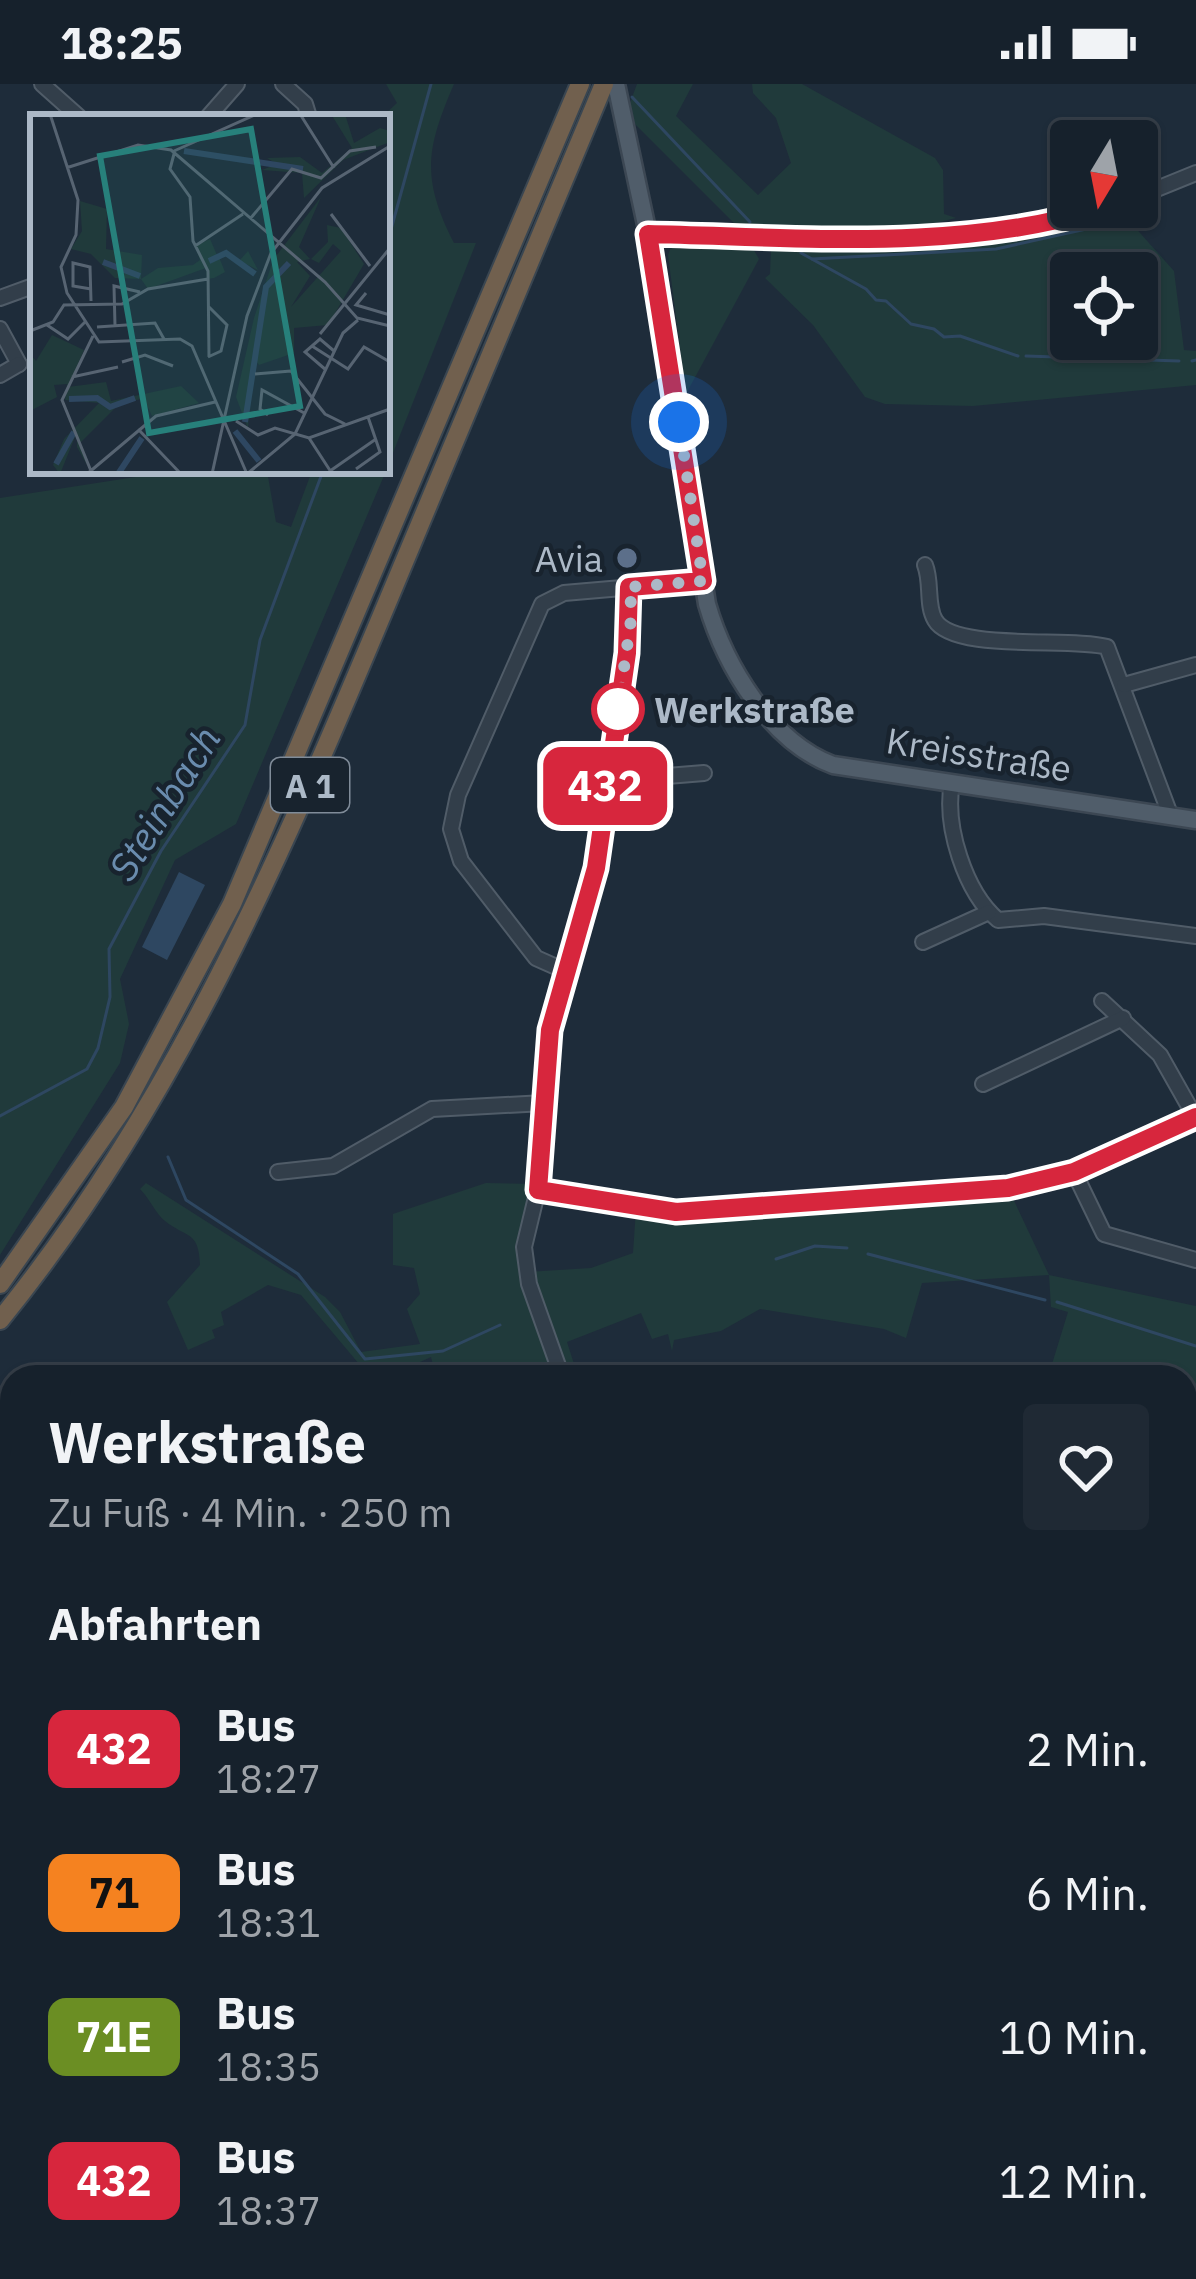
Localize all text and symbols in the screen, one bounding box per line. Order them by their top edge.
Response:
text: 18:25 [60,13,183,71]
inset map [30,114,390,474]
north arrow [1050,120,1158,228]
map controls [1050,120,1158,360]
button: locate [1050,252,1158,360]
your location [649,392,709,452]
place label: Avia [535,535,603,582]
marker: Avia [614,545,640,571]
marker: Werkstraße [593,684,643,734]
place label: Werkstraße [654,686,855,733]
water label: Steinbach [96,716,232,890]
street label: Kreisstraße [883,716,1075,792]
line badge: 432 [536,747,674,825]
road number: A 1 [271,758,349,812]
text: 432 [567,758,643,813]
button: heart [1023,1404,1149,1530]
text: Werkstraße [48,1405,366,1479]
text: Zu Fuß · 4 Min. · 250 m [48,1487,452,1538]
text: Abfahrten [48,1594,262,1652]
text: Bus [216,1695,296,1753]
text: 2 Min. [1026,1720,1149,1778]
text: 432 [76,1721,152,1776]
text: 18:27 [216,1753,321,1804]
text: Bus [216,1839,296,1897]
text: 6 Min. [1026,1864,1149,1922]
text: 71 [89,1865,139,1920]
text: 18:31 [216,1897,321,1948]
text: Bus [216,1983,296,2041]
text: 10 Min. [999,2008,1149,2066]
text: 71E [76,2009,152,2064]
text: 18:35 [216,2041,321,2092]
text: Bus [216,2127,296,2185]
text: 12 Min. [999,2152,1149,2210]
text: 432 [76,2153,152,2208]
text: 18:37 [216,2185,321,2236]

